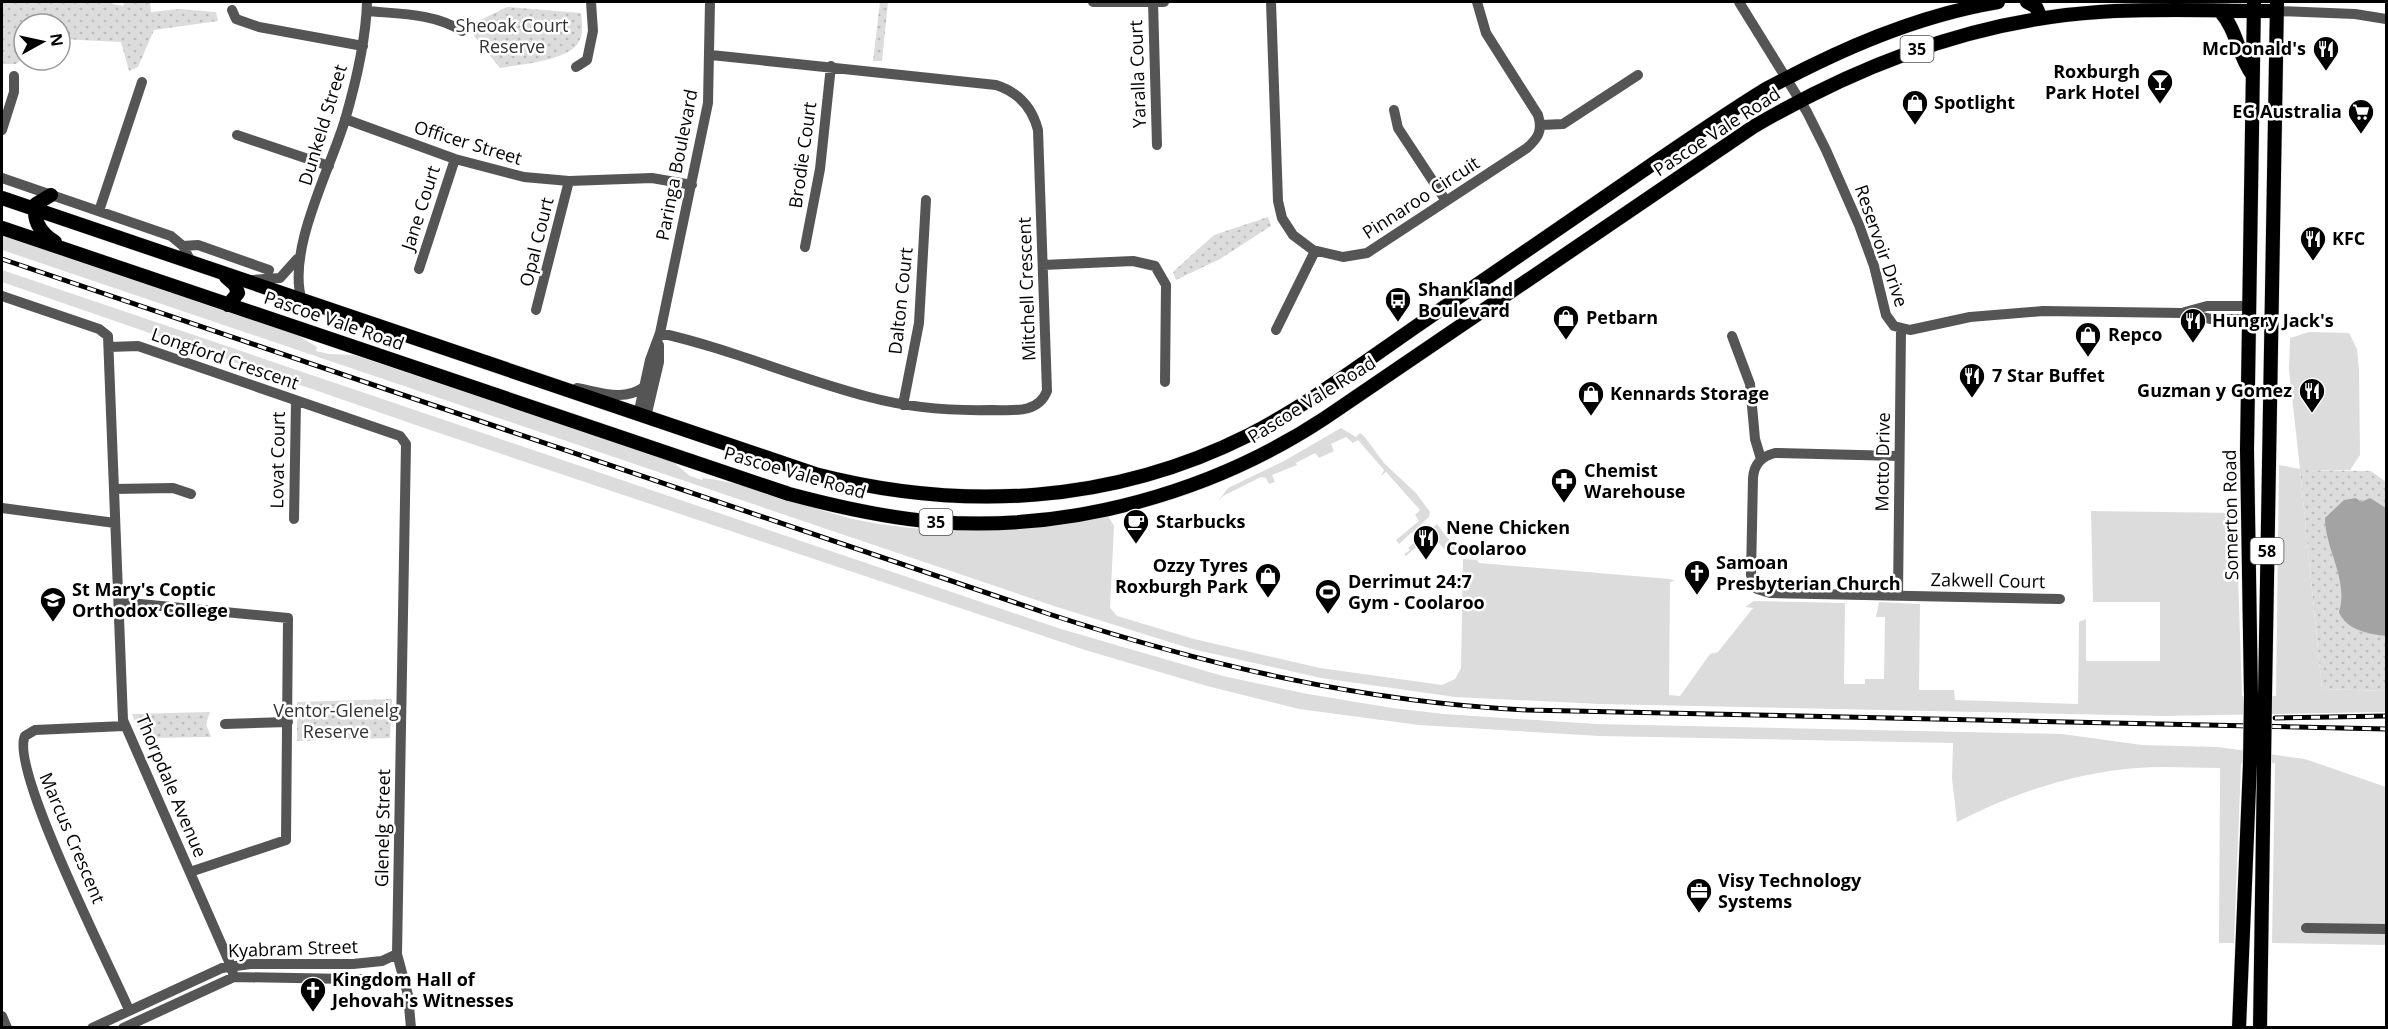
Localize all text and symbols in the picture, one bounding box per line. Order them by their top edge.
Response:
north arrow [12,12,72,72]
park label: Sheoak Court Reserve [456,13,568,58]
street label: Yaralla Court [1123,20,1151,129]
text: N [45,32,69,48]
restaurant icon: McDonald's [2311,34,2341,72]
road number: 35 [1900,36,1934,62]
place label: McDonald's [2202,36,2306,60]
place label: Roxburgh Park Hotel [2045,59,2140,104]
street label: Dunkeld Street [292,61,352,188]
bar icon: Roxburgh Park Hotel [2145,67,2175,105]
street label: Pascoe Vale Road [1648,81,1784,181]
street label: Paringa Boulevard [650,87,702,243]
shop icon: Spotlight [1900,88,1930,126]
place label: Spotlight [1934,90,2015,114]
supermarket icon: EG Australia [2346,97,2376,135]
place label: EG Australia [2232,99,2342,123]
street label: Brodie Court [783,100,821,210]
street label: Officer Street [411,114,525,170]
street label: Pinnaroo Circuit [1357,150,1484,244]
street label: Jane Court [394,162,445,255]
street label: Reservoir Drive [1850,181,1914,310]
street label: Opal Court [513,195,559,289]
street label: Mitchell Crescent [1011,217,1041,362]
restaurant icon: KFC [2298,224,2328,262]
place label: KFC [2332,226,2365,250]
street label: Dalton Court [882,246,918,356]
place label: Shankland Boulevard [1418,277,1513,322]
street label: Pascoe Vale Road [261,285,408,355]
bus stop icon: Shankland Boulevard [1383,285,1413,323]
shop icon: Petbarn [1551,303,1581,341]
place label: Petbarn [1586,305,1658,329]
restaurant icon: Hungry Jack's [2178,306,2208,344]
place label: Hungry Jack's [2212,308,2334,332]
shop icon: Repco [2073,320,2103,358]
street label: Longford Crescent [148,322,302,395]
place label: Repco [2108,322,2162,346]
street label: Pascoe Vale Road [1243,350,1380,448]
restaurant icon: 7 Star Buffet [1957,361,1987,399]
place label: 7 Star Buffet [1992,363,2105,387]
restaurant icon: Guzman y Gomez [2297,376,2327,414]
place label: Guzman y Gomez [2137,378,2292,402]
shop icon: Kennards Storage [1576,379,1606,417]
place label: Kennards Storage [1610,381,1769,405]
street label: Lovat Court [264,411,290,509]
street label: Motto Drive [1869,412,1895,512]
street label: Pascoe Vale Road [721,440,869,504]
street label: Somerton Road [2217,449,2243,581]
place label: Chemist Warehouse [1584,458,1685,503]
pharmacy icon: Chemist Warehouse [1549,466,1579,504]
cafe icon: Starbucks [1121,507,1151,545]
road number: 35 [920,509,952,535]
place label: Starbucks [1156,509,1245,533]
place label: Nene Chicken Coolaroo [1446,515,1570,560]
restaurant icon: Nene Chicken Coolaroo [1411,523,1441,561]
road number: 58 [2250,538,2284,564]
place label: Samoan Presbyterian Church [1716,550,1901,595]
place label: Ozzy Tyres Roxburgh Park [1115,553,1249,598]
church icon: Samoan Presbyterian Church [1682,558,1712,596]
shop icon: Ozzy Tyres Roxburgh Park [1253,561,1283,599]
street label: Zakwell Court [1931,567,2045,593]
place label: Derrimut 24:7 Gym - Coolaroo [1348,569,1485,614]
place label: St Mary's Coptic Orthodox College [72,577,228,622]
sports icon: Derrimut 24:7 Gym - Coolaroo [1313,577,1343,615]
school or university icon: St Mary's Coptic Orthodox College [38,585,68,623]
park label: Ventor-Glenelg Reserve [273,698,399,743]
street label: Thorpdale Avenue [131,710,213,861]
street label: Marcus Crescent [35,768,111,907]
street label: Glenelg Street [369,769,395,887]
place label: Visy Technology Systems [1718,868,1862,913]
office icon: Visy Technology Systems [1684,876,1714,914]
street label: Kyabram Street [228,934,358,962]
place label: Kingdom Hall of Jehovah's Witnesses [330,967,514,1012]
church icon: Kingdom Hall of Jehovah's Witnesses [298,975,328,1013]

